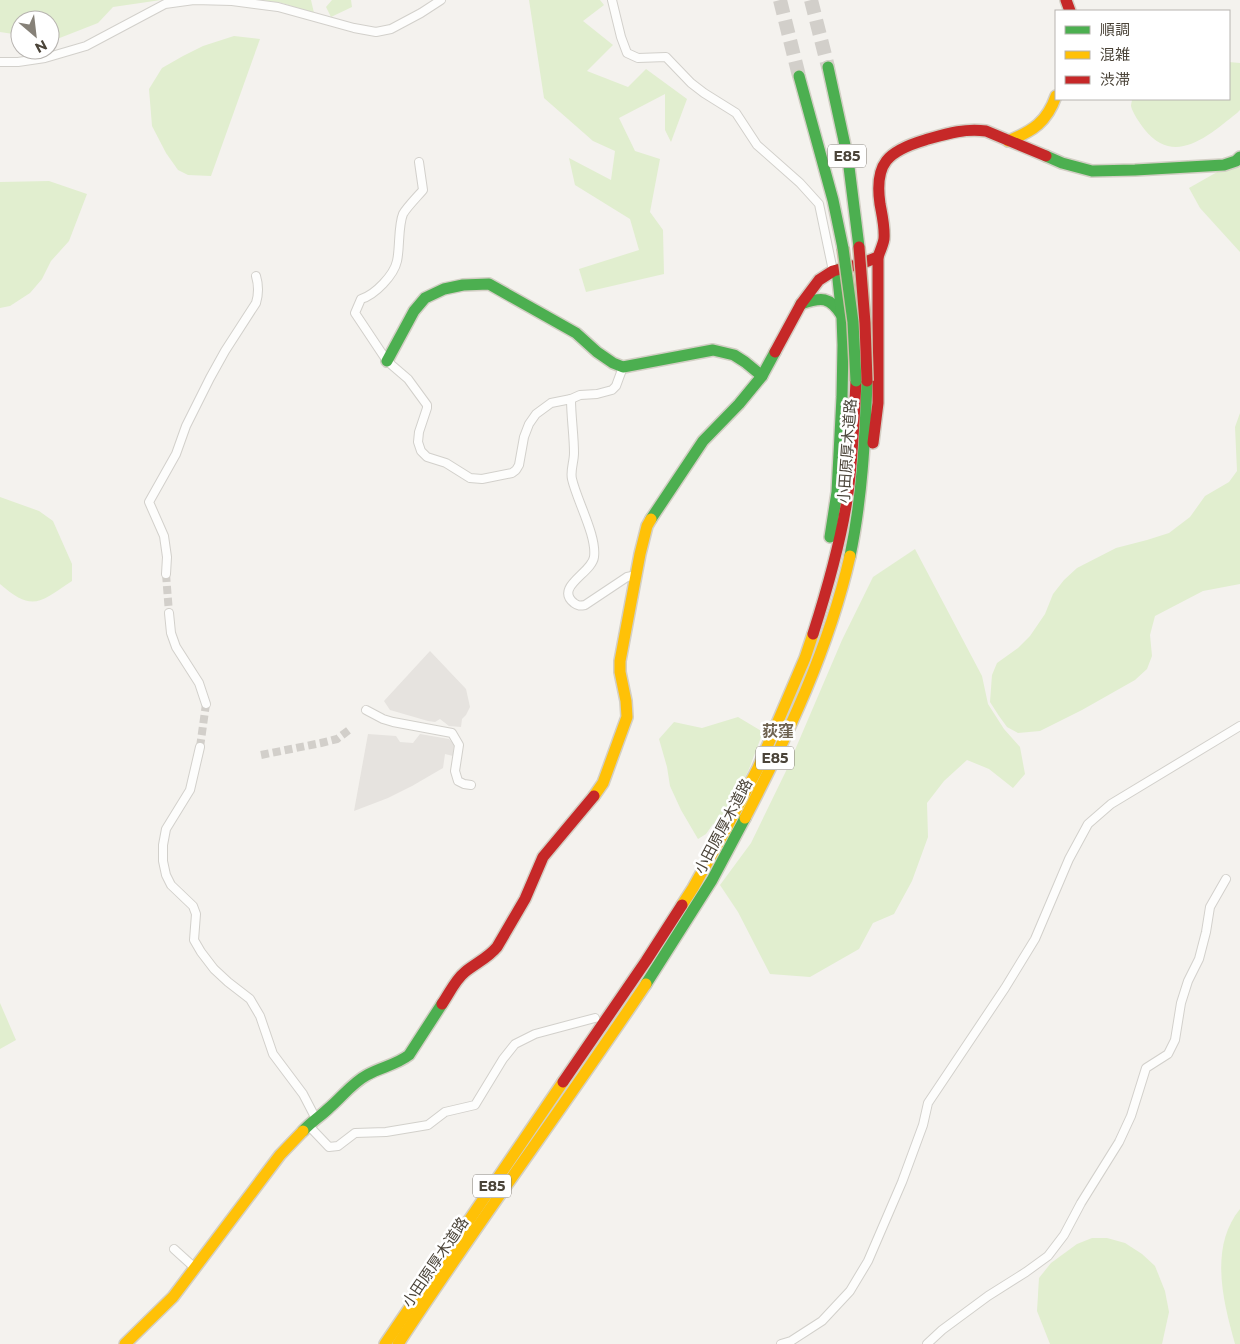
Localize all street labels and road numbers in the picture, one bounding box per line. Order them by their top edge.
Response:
road number: E85 [828,144,866,168]
street label: 小田原厚木道路 [834,398,860,504]
road number: E85 [756,746,794,770]
street label: 小田原厚木道路 [690,775,756,877]
road number: E85 [473,1174,511,1198]
street label: 小田原厚木道路 [398,1213,472,1311]

